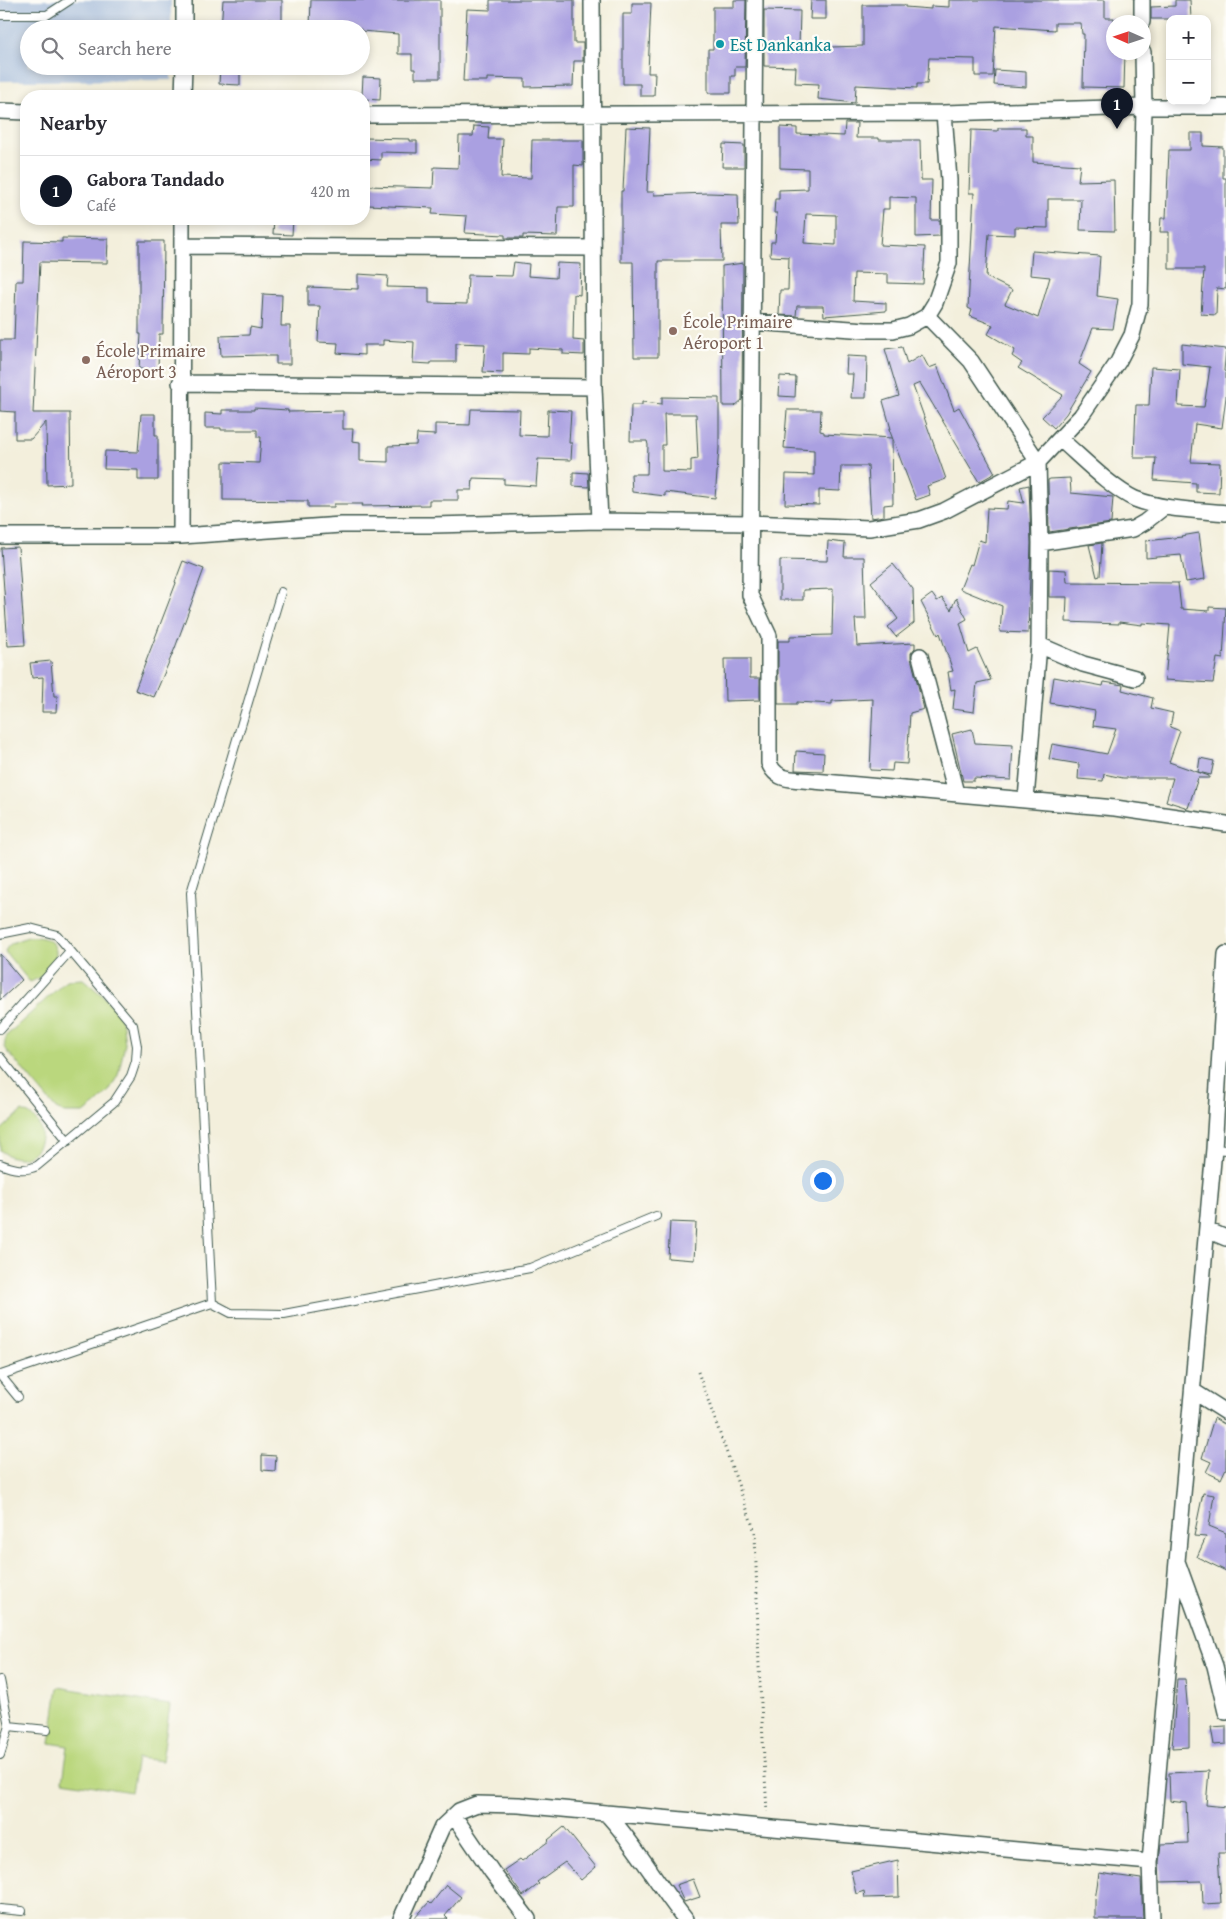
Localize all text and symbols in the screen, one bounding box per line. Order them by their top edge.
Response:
north arrow [1106,15,1151,60]
map controls [1166,15,1211,105]
button: + [1166,15,1211,60]
search box [20,20,370,75]
place label: Est Dankanka [730,31,832,58]
icon: search [38,34,66,62]
text: Search here [78,34,172,62]
marker: Est Dankanka [714,38,726,50]
button: − [1166,60,1211,105]
pin: 1 [1101,88,1133,129]
text: Nearby [40,107,107,138]
text: Gabora Tandado [87,165,224,193]
text: 1 [52,179,60,203]
text: 420 m [310,179,350,203]
text: Café [87,193,116,217]
place label: École Primaire Aéroport 1 [683,308,793,356]
marker: École Primaire Aéroport 1 [667,325,679,337]
place label: École Primaire Aéroport 3 [96,337,206,385]
marker: École Primaire Aéroport 3 [80,354,92,366]
your location [810,1168,836,1194]

